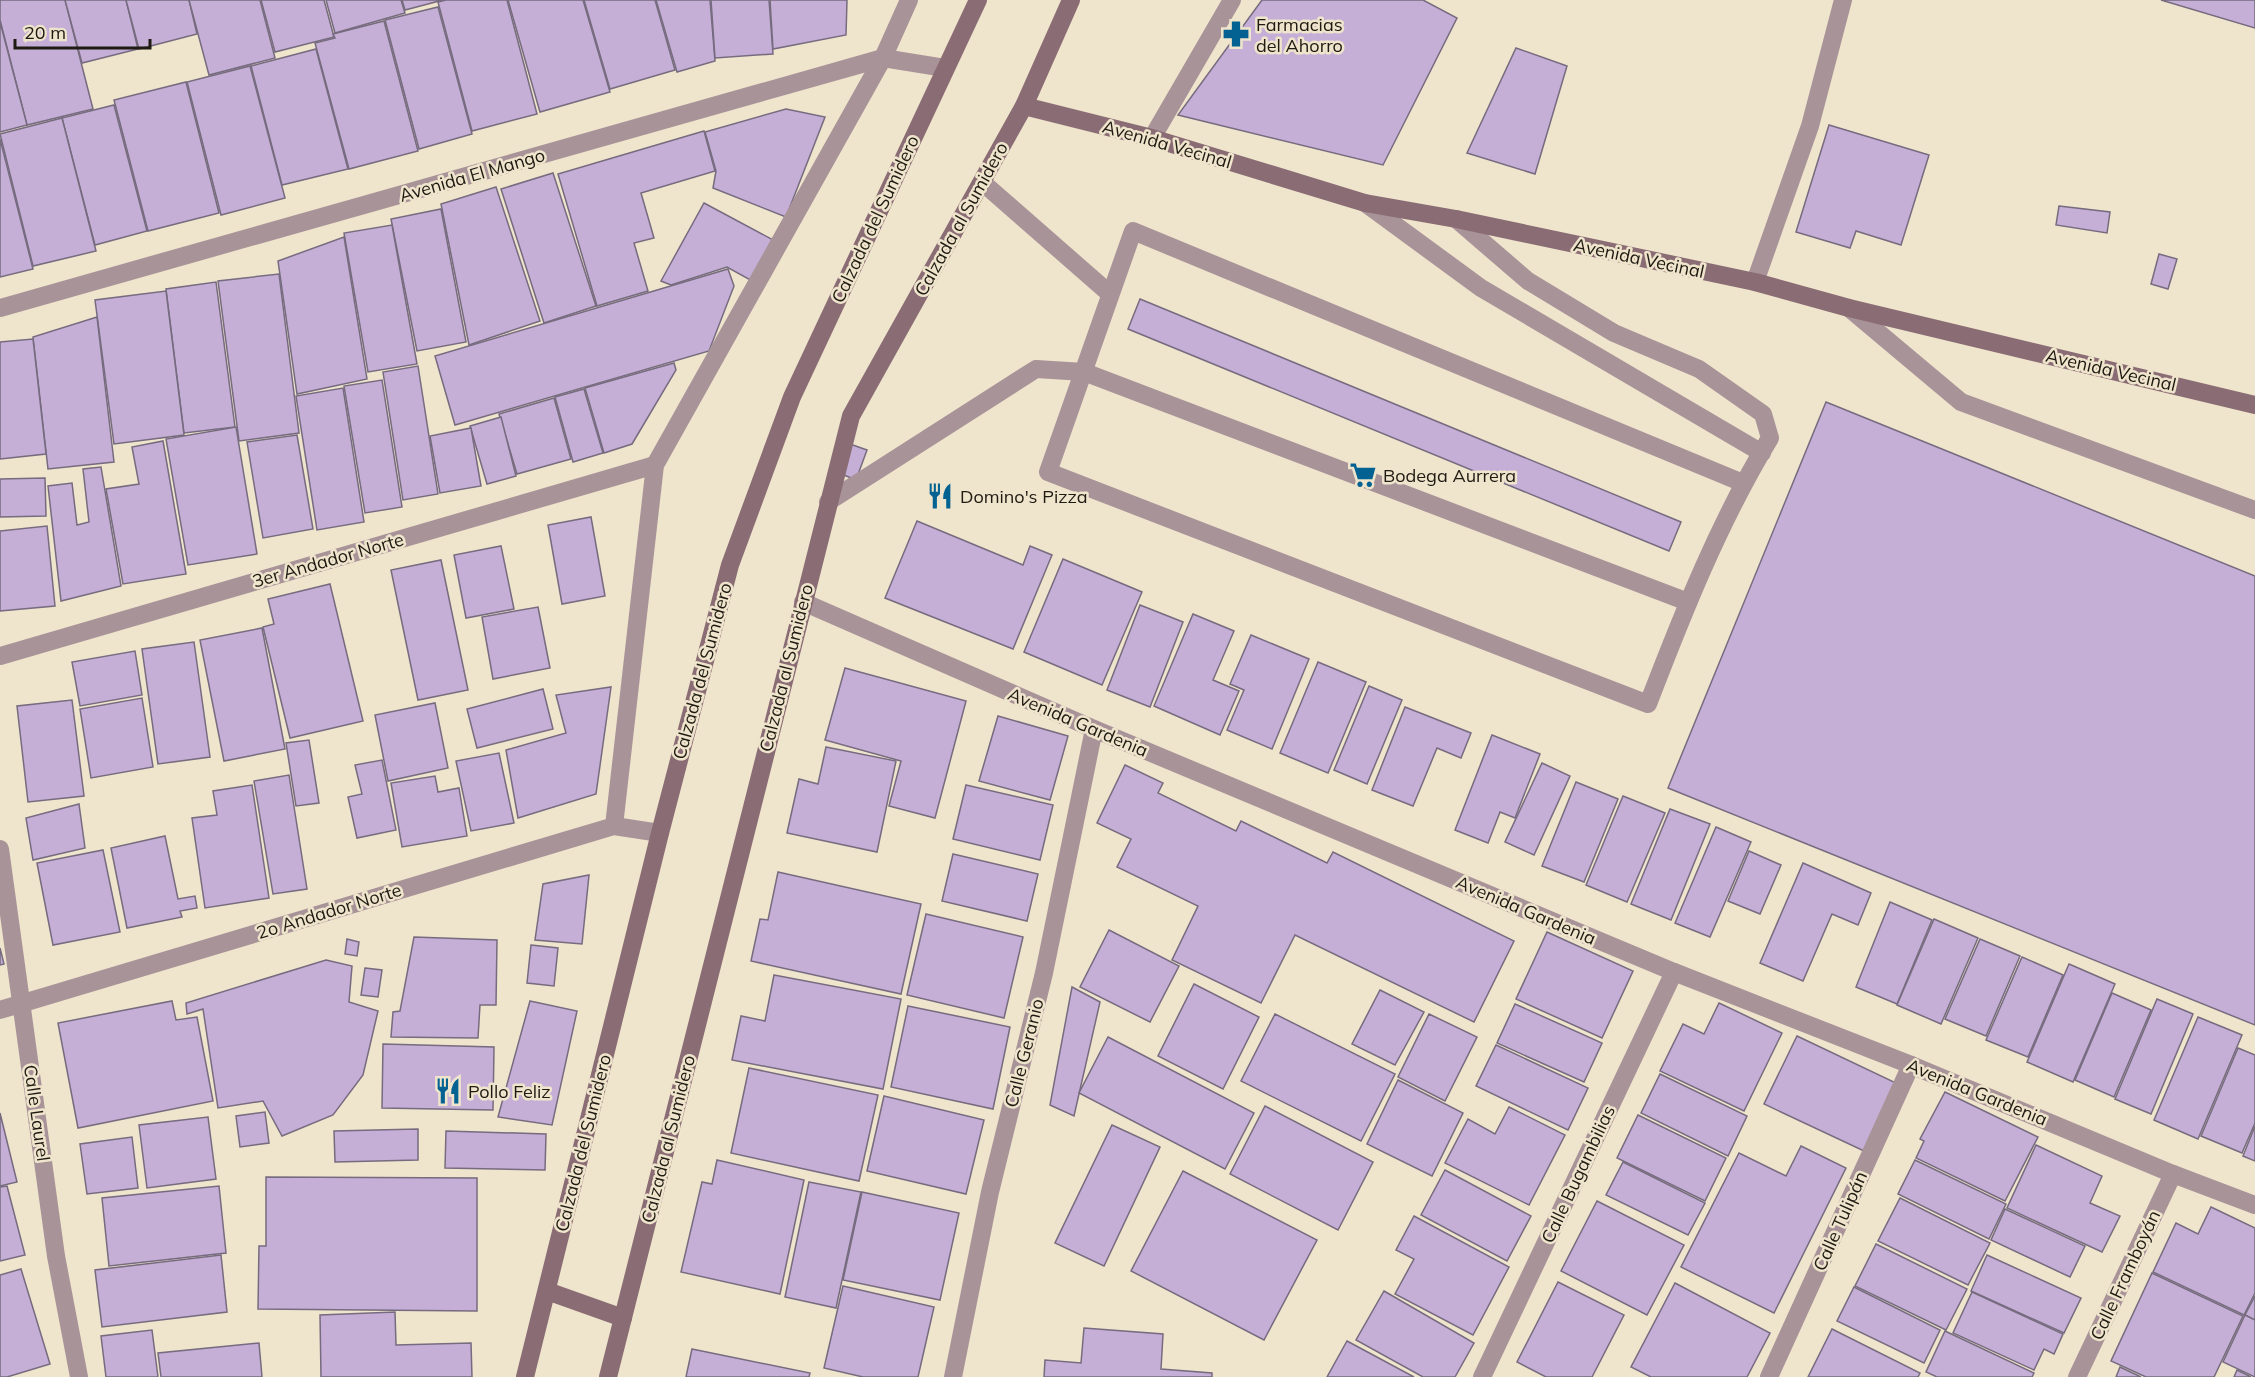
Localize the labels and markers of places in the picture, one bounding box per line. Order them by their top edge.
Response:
place label: Farmacias del Ahorro [1256,13,1343,57]
pharmacy icon: Farmacias del Ahorro [1221,19,1251,49]
supermarket icon: Bodega Aurrera [1348,460,1378,490]
place label: Bodega Aurrera [1383,464,1516,487]
restaurant icon: Domino's Pizza [925,481,955,511]
place label: Domino's Pizza [960,485,1088,508]
restaurant icon: Pollo Feliz [433,1076,463,1106]
place label: Pollo Feliz [468,1080,551,1103]

